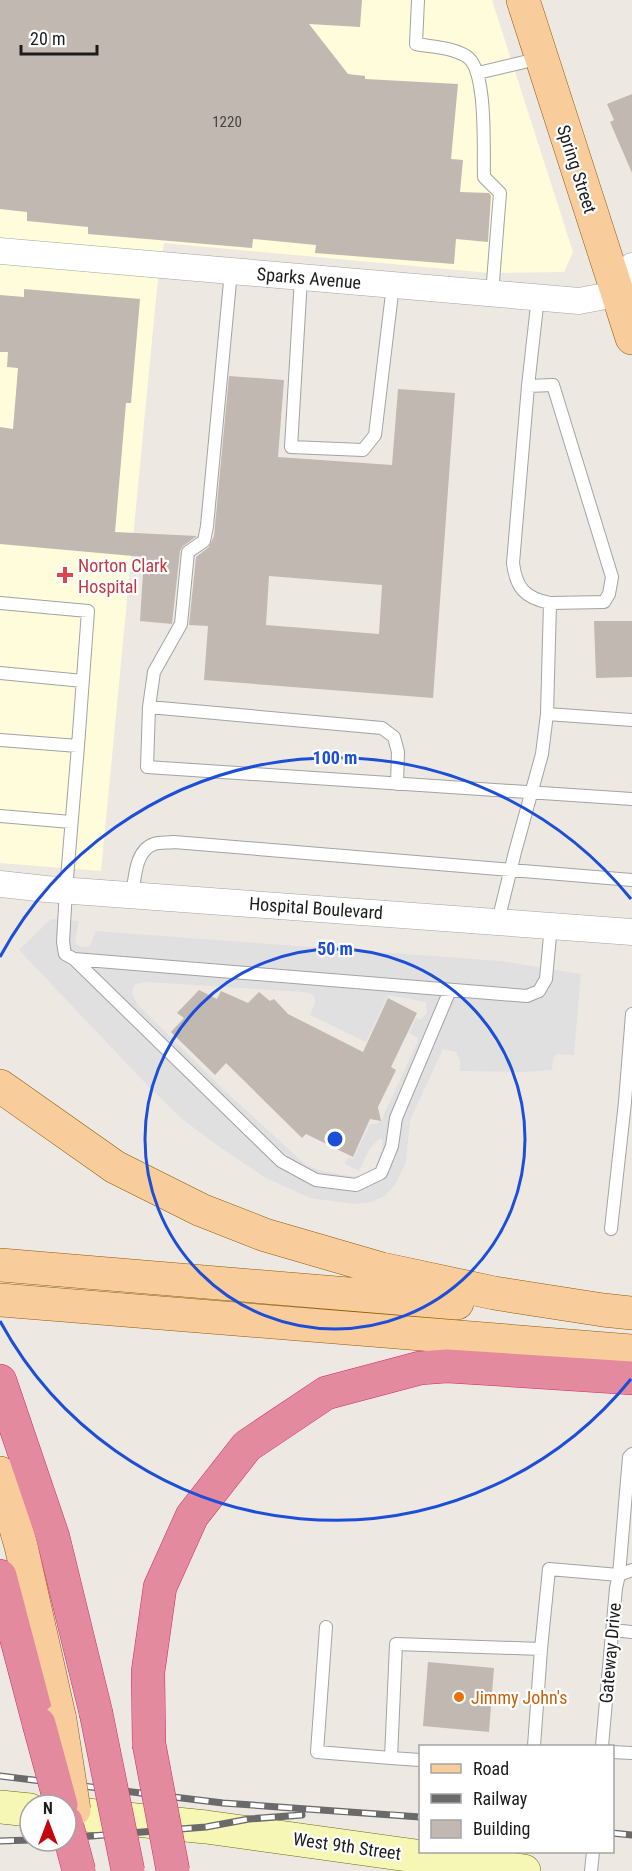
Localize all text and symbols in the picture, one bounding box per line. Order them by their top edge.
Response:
scale bar [21,18,98,56]
text: 20 m [30,28,65,49]
house number: 1220 [212,113,242,131]
street label: Spring Street [553,122,601,216]
street label: Sparks Avenue [256,263,362,293]
place label: Norton Clark Hospital [78,555,168,597]
marker: Norton Clark Hospital [56,566,74,584]
text: 100 m [313,747,357,768]
street label: Hospital Boulevard [248,893,384,923]
text: 50 m [317,938,353,959]
centre of rings [325,1129,345,1149]
street label: Gateway Drive [595,1602,625,1704]
place label: Jimmy John's [471,1687,567,1708]
marker: Jimmy John's [452,1690,466,1704]
legend [419,1745,614,1853]
text: Road [473,1758,509,1779]
text: Railway [473,1788,528,1809]
north arrow [18,1793,78,1853]
text: N [43,1799,53,1818]
text: Building [473,1818,530,1839]
street label: West 9th Street [292,1828,402,1864]

